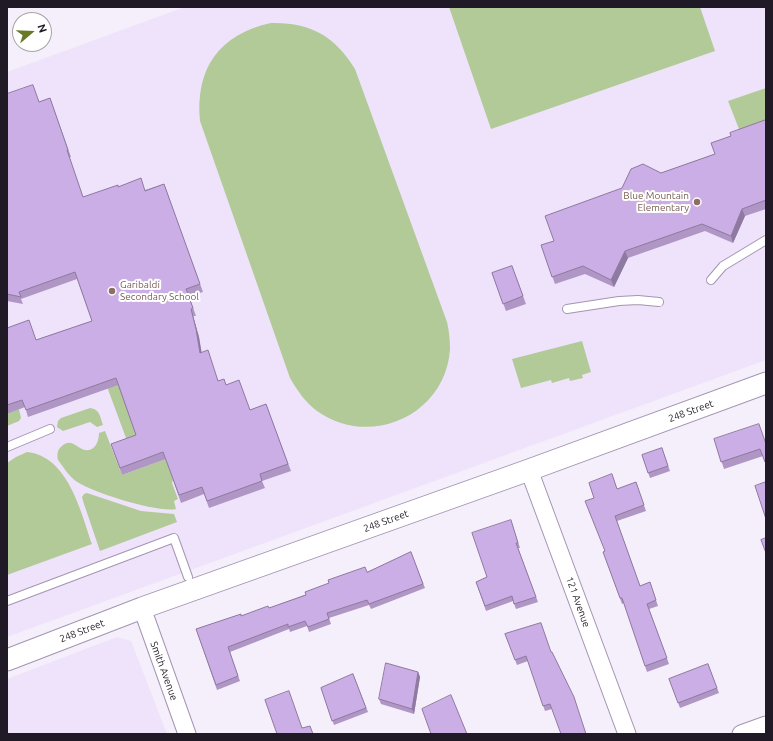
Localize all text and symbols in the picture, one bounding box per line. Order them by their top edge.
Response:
north arrow [12,12,52,52]
text: N [35,23,49,34]
place label: Blue Mountain Elementary [623,190,689,214]
marker: Blue Mountain Elementary [692,197,702,207]
place label: Garibaldi Secondary School [120,279,199,302]
marker: Garibaldi Secondary School [107,286,117,296]
street label: 248 Street [667,397,715,425]
street label: 248 Street [362,507,410,535]
street label: 121 Avenue [563,575,593,629]
street label: 248 Street [58,617,106,645]
street label: Smith Avenue [148,640,180,702]

